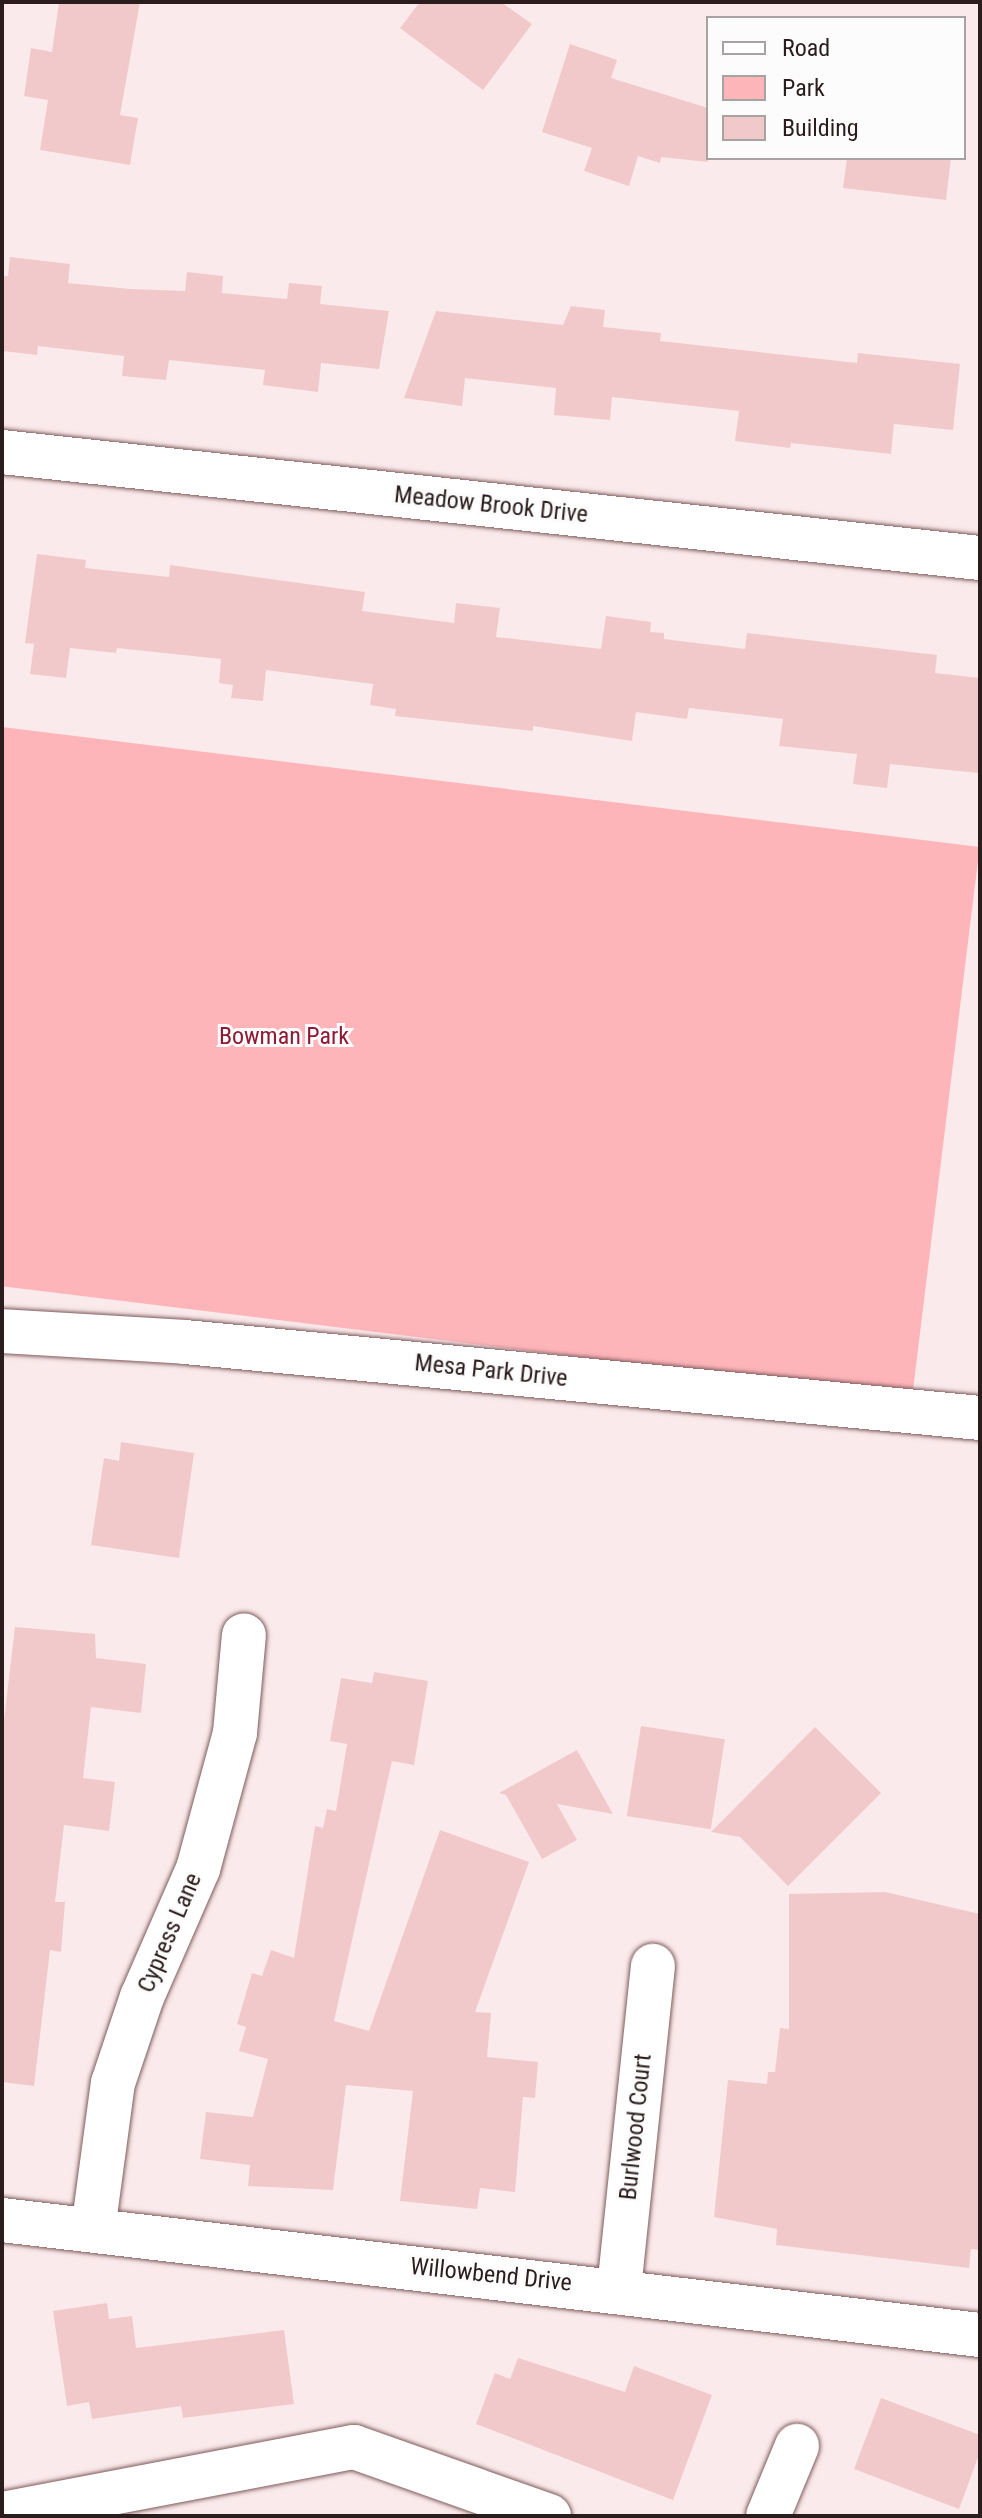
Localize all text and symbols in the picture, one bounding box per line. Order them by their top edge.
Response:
legend [706,16,966,160]
text: Road [782,34,830,62]
text: Park [782,74,825,102]
text: Building [782,114,859,142]
street label: Meadow Brook Drive [393,481,589,529]
park label: Bowman Park [219,1023,349,1051]
street label: Mesa Park Drive [413,1349,569,1393]
street label: Cypress Lane [132,1869,208,1997]
street label: Burlwood Court [614,2052,658,2202]
street label: Willowbend Drive [409,2252,573,2298]

